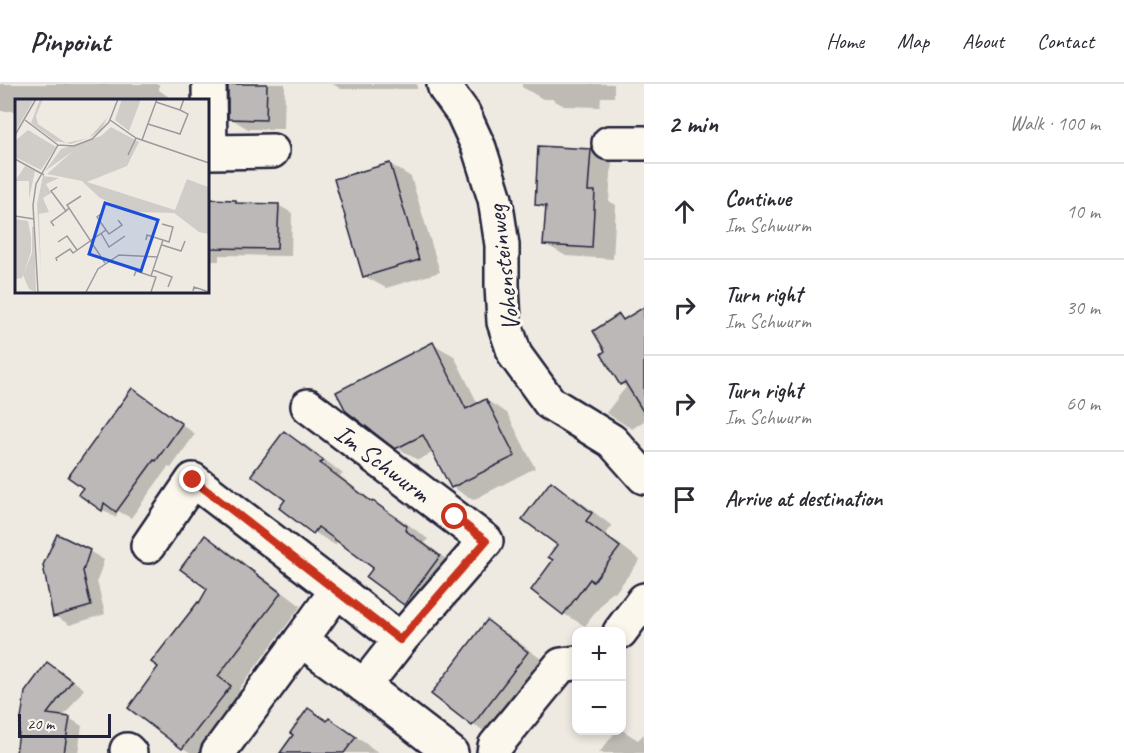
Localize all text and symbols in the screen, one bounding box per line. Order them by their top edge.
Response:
text: Pinpoint [30,24,110,59]
text: Home [826,28,864,54]
text: Map [897,28,929,54]
text: About [962,28,1004,54]
text: Contact [1037,28,1094,54]
inset map [15,99,208,292]
text: 2 min [668,107,718,140]
text: Walk · 100 m [1010,111,1100,136]
text: Continue [725,185,791,213]
icon: ahead [668,195,701,228]
text: 10 m [1066,199,1100,224]
street label: Vohensteinweg [479,201,528,333]
text: Im Schwurm [725,213,811,238]
text: Turn right [725,281,802,309]
icon: right [668,291,701,324]
text: 30 m [1066,295,1100,320]
text: Im Schwurm [725,309,811,334]
text: Turn right [725,377,802,405]
icon: right [668,387,701,420]
text: 60 m [1066,391,1100,416]
text: Im Schwurm [725,405,811,430]
street label: Im Schwurm [328,417,438,511]
route end [179,466,205,492]
icon: arrive [668,483,701,516]
text: Arrive at destination [725,485,882,513]
route start [441,503,467,529]
map controls [572,627,626,735]
button: + [572,627,626,681]
button: − [572,681,626,735]
scale bar [18,711,111,738]
text: 20 m [27,714,54,734]

